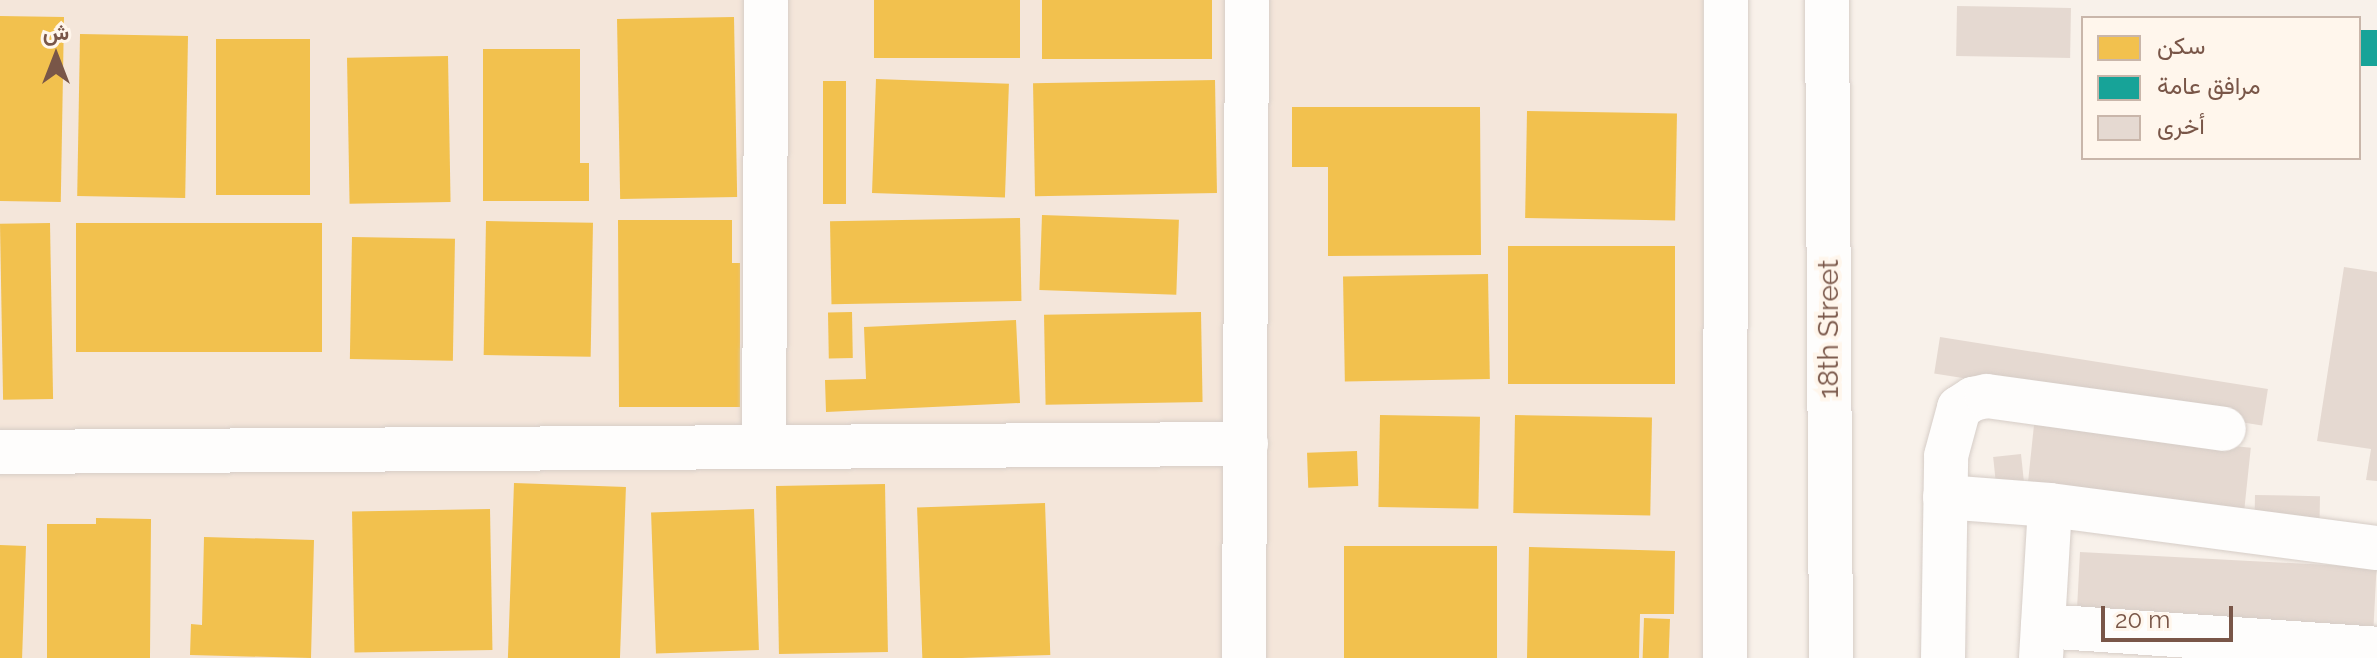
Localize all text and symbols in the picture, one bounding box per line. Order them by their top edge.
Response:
north arrow [16,16,96,96]
legend [2081,16,2361,160]
text: ش [43,19,69,45]
text: سكن [2157,31,2206,60]
text: مرافق عامة [2157,71,2261,100]
text: أخرى [2157,111,2205,140]
street label: 18th Street [1812,259,1846,399]
scale bar [2105,590,2237,640]
text: 20 m [2115,605,2170,634]

